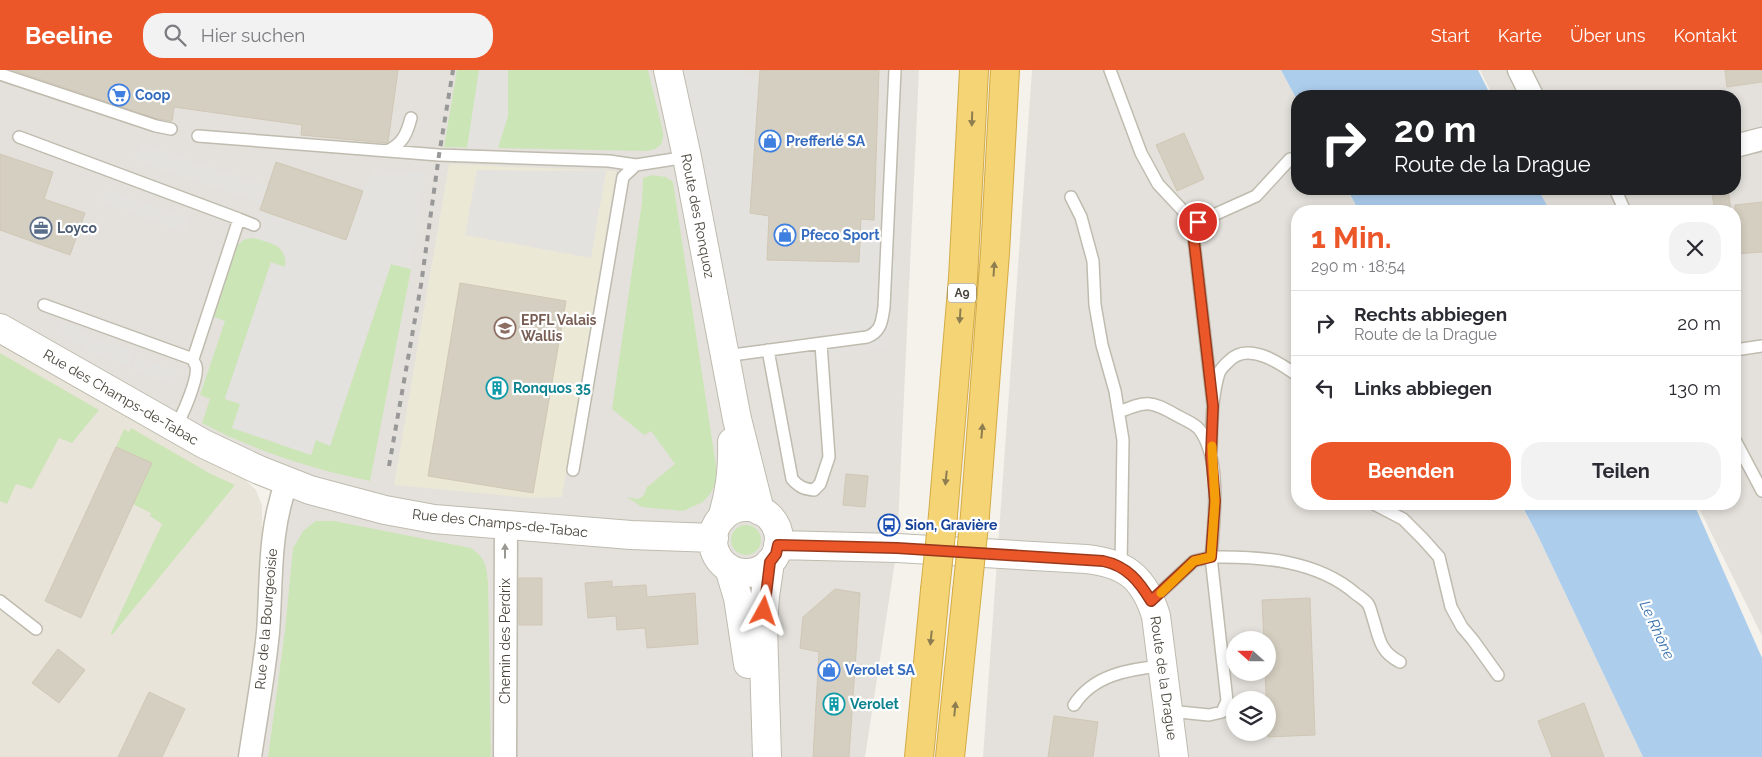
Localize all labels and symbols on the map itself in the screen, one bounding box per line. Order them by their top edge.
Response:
supermarket icon: Coop [107,83,131,107]
place label: Coop [135,87,171,103]
one-way arrow [968,111,976,127]
shop icon: Prefferlé SA [758,129,782,153]
place label: Prefferlé SA [786,133,866,149]
street label: Route des Ronquoz [678,152,718,280]
pin [1177,201,1219,243]
office icon: Loyco [29,216,53,240]
place label: Loyco [57,220,98,236]
shop icon: Pfeco Sport [773,223,797,247]
place label: Pfeco Sport [801,227,880,243]
one-way arrow [991,261,999,277]
road number: A9 [948,284,976,302]
one-way arrow [956,308,964,324]
place label: EPFL Valais Wallis [521,312,597,344]
school or university icon: EPFL Valais Wallis [493,316,517,340]
street label: Rue des Champs-de-Tabac [41,346,202,448]
building icon: Ronquos 35 [485,376,509,400]
place label: Ronquos 35 [513,380,591,396]
one-way arrow [978,423,986,439]
one-way arrow [942,470,950,486]
street label: Rue des Champs-de-Tabac [411,506,589,540]
bus stop icon: Sion, Gravière [877,513,901,537]
place label: Sion, Gravière [905,517,998,533]
one-way arrow [501,543,509,559]
street label: Rue de la Bourgeoisie [252,548,280,690]
street label: Chemin des Perdrix [497,578,513,704]
position arrow [737,584,789,636]
water label: Le Rhône [1636,598,1678,662]
street label: Route de la Drague [1147,615,1181,741]
one-way arrow [927,630,935,646]
north arrow [1226,631,1276,681]
shop icon: Verolet SA [817,658,841,682]
place label: Verolet SA [845,662,916,678]
building icon: Verolet [822,692,846,716]
place label: Verolet [850,696,899,712]
one-way arrow [951,700,959,716]

